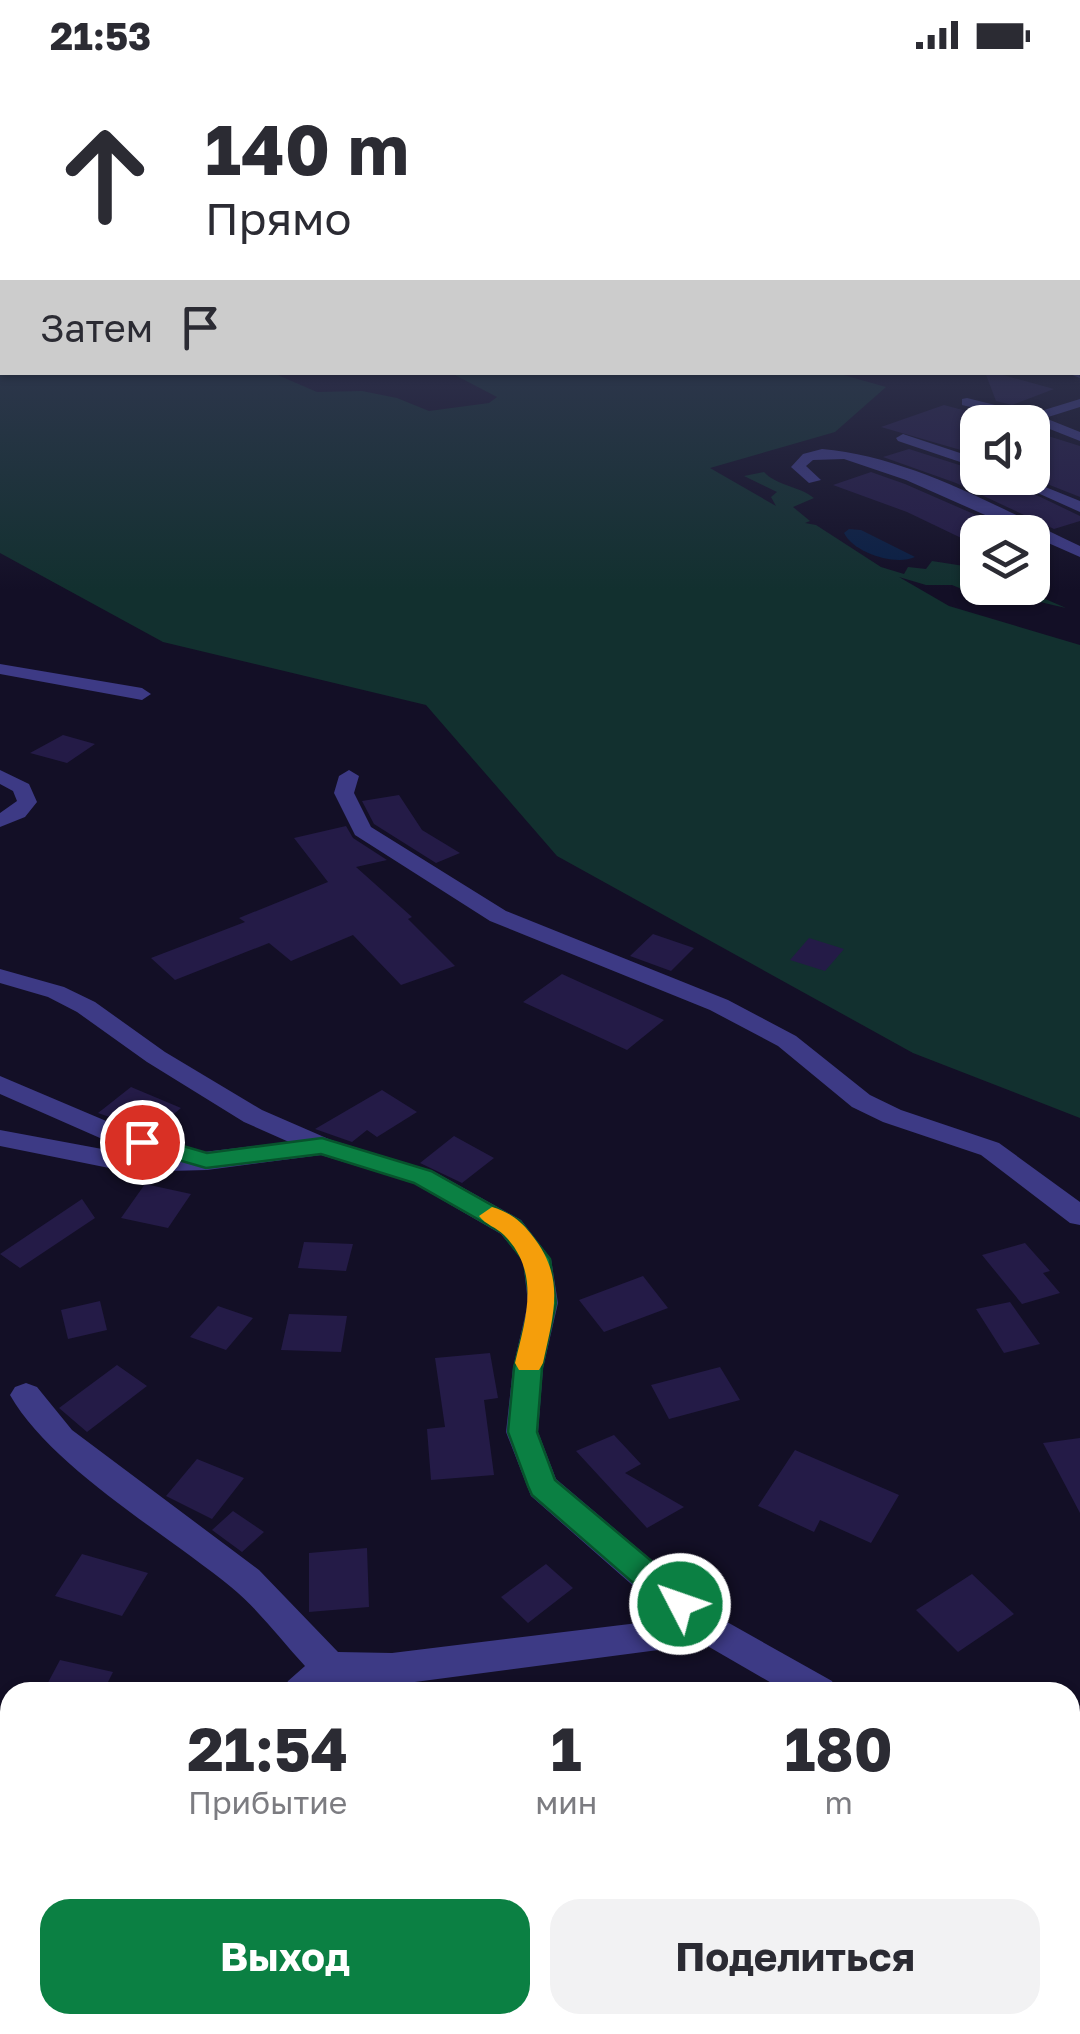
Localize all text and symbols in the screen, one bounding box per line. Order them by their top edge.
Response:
text: 21:53 [50,13,151,58]
text: 140 m [205,106,409,190]
icon: ahead [40,110,170,240]
text: Прямо [205,191,351,245]
icon: arrive [173,300,228,355]
text: Затем [40,305,153,350]
map controls [960,405,1050,605]
button: sound [960,405,1050,495]
button: layers [960,515,1050,605]
pin [100,1100,185,1185]
icon: arrive [115,1115,170,1170]
position arrow [628,1552,732,1656]
text: 21:54 [187,1712,348,1784]
text: 1 [551,1712,582,1784]
text: 180 [784,1712,893,1784]
text: Прибытие [188,1783,347,1821]
text: мин [535,1783,597,1821]
text: m [824,1783,853,1821]
button: Выход [40,1899,530,2014]
button: Поделиться [550,1899,1040,2014]

